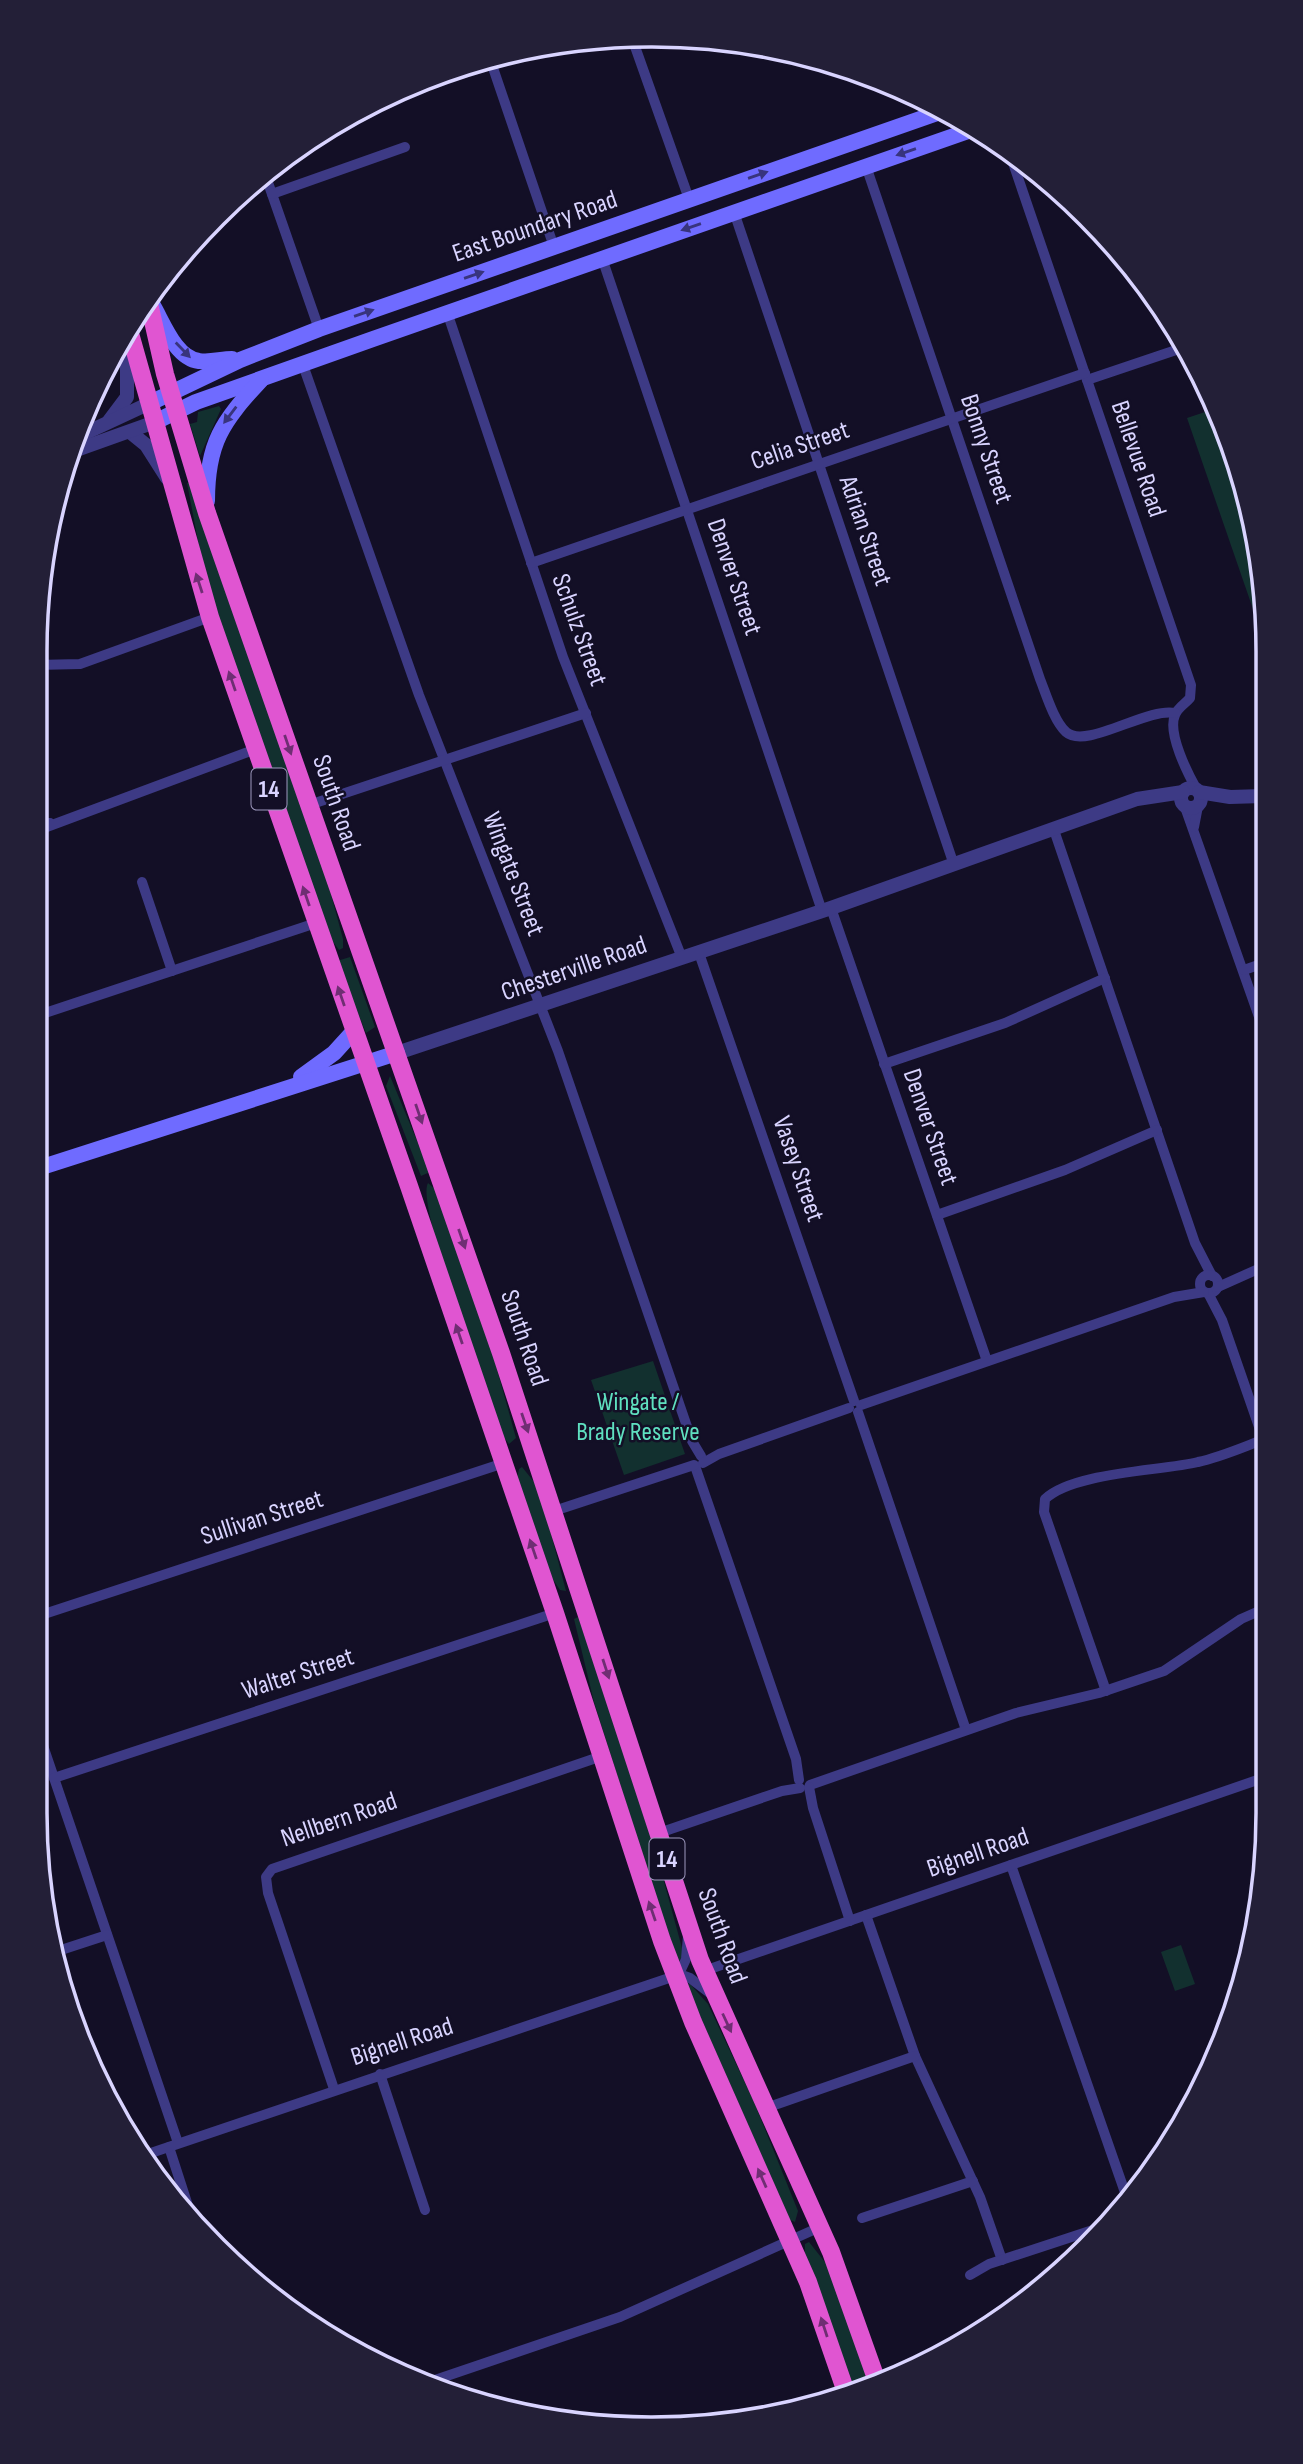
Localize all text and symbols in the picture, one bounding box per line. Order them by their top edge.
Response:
one-way arrow [896,147,917,158]
one-way arrow [747,169,768,180]
street label: East Boundary Road [449,184,621,270]
one-way arrow [681,222,702,233]
one-way arrow [463,269,484,280]
one-way arrow [354,307,375,318]
one-way arrow [174,342,191,359]
street label: Bonny Street [953,390,1019,508]
street label: Bellevue Road [1104,397,1172,521]
one-way arrow [223,406,237,424]
street label: Celia Street [747,415,853,477]
street label: Adrian Street [831,471,898,590]
street label: Denver Street [700,515,768,639]
street label: Schulz Street [544,570,614,690]
one-way arrow [193,572,203,593]
one-way arrow [226,670,237,691]
one-way arrow [283,734,294,755]
street label: South Road [305,751,367,855]
road number: 14 [252,768,286,810]
street label: Wingate Street [475,808,551,940]
one-way arrow [301,885,312,906]
street label: Chesterville Road [497,930,651,1008]
one-way arrow [335,985,346,1006]
street label: Denver Street [896,1065,964,1189]
one-way arrow [414,1103,425,1124]
street label: Vasey Street [766,1112,831,1226]
one-way arrow [457,1229,468,1250]
street label: South Road [493,1286,555,1390]
one-way arrow [453,1323,464,1344]
park label: Wingate / Brady Reserve [576,1387,700,1448]
one-way arrow [520,1412,531,1433]
street label: Sullivan Street [197,1484,327,1552]
one-way arrow [527,1538,538,1559]
street label: Walter Street [238,1641,358,1707]
one-way arrow [601,1658,612,1679]
street label: Nellbern Road [277,1786,401,1854]
street label: Bignell Road [923,1821,1033,1885]
road number: 14 [650,1838,684,1880]
street label: South Road [690,1884,754,1988]
one-way arrow [646,1901,657,1922]
street label: Bignell Road [347,2011,457,2073]
one-way arrow [721,2013,733,2033]
one-way arrow [757,2168,768,2189]
one-way arrow [818,2317,829,2338]

